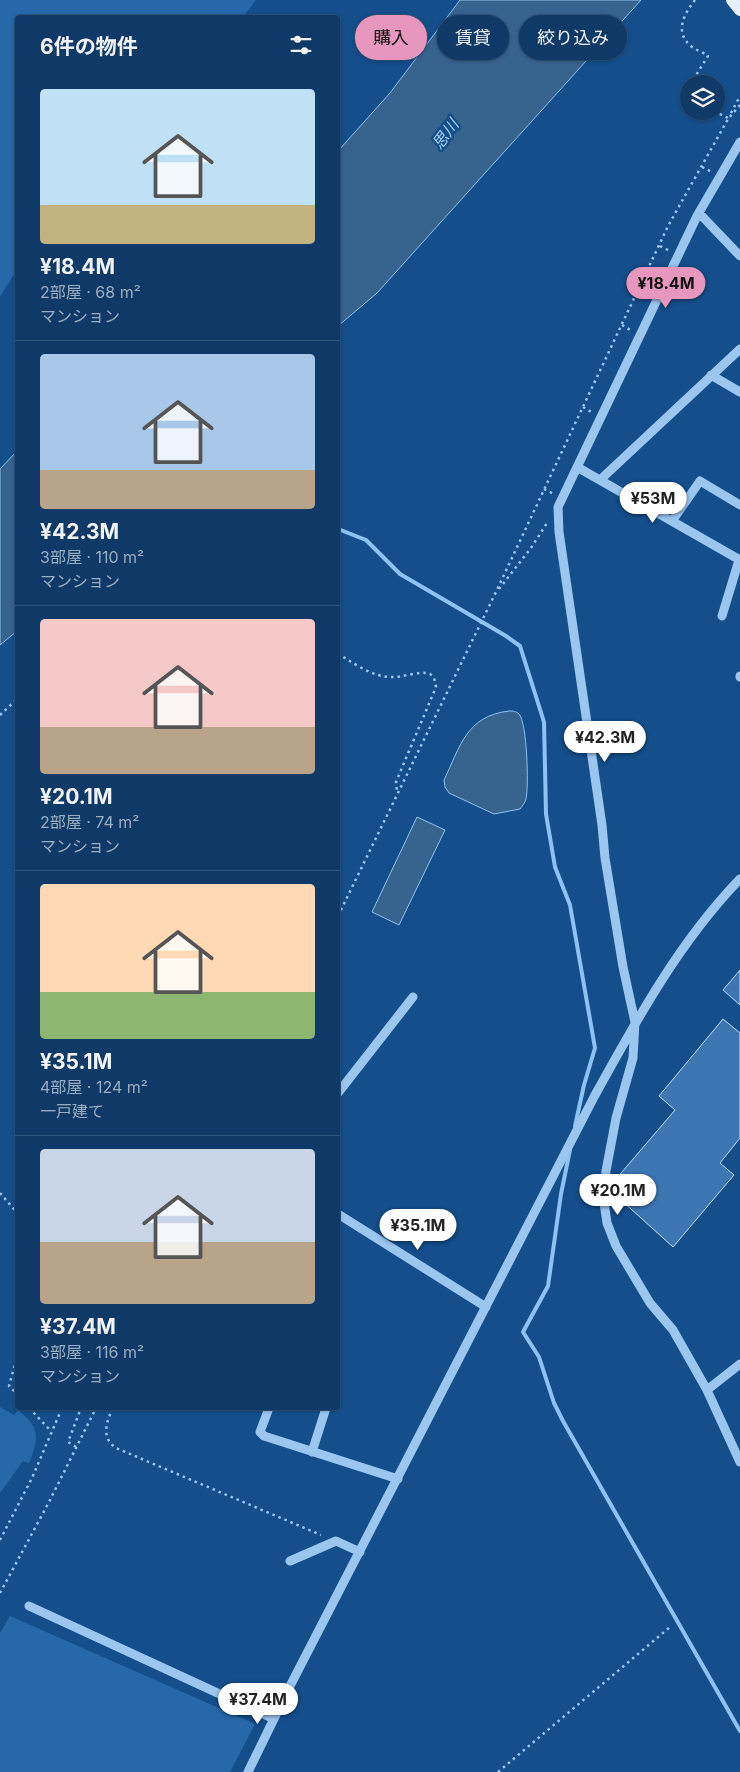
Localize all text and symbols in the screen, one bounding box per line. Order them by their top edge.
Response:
chip: 購入 [355,15,427,60]
chip: 賃貸 [437,15,509,60]
chip: 絞り込み [519,15,627,60]
icon: filters [287,31,315,59]
text: 6件の物件 [40,34,138,59]
map controls [680,75,725,120]
button: layers [680,75,725,120]
water label: 思川 [427,114,464,153]
icon: home [133,121,223,211]
text: ¥18.4M [40,254,115,279]
pin: ¥18.4M [625,266,707,309]
text: ¥18.4M [637,273,695,293]
text: 2部屋 · 68 m² [40,282,141,302]
text: マンション [40,306,120,326]
icon: home [133,387,223,477]
pin: ¥53M [623,482,683,524]
text: ¥53M [631,488,675,508]
text: ¥42.3M [40,519,119,544]
text: 3部屋 · 110 m² [40,547,144,567]
text: マンション [40,571,120,591]
icon: home [133,652,223,742]
pin: ¥42.3M [564,720,646,763]
text: ¥42.3M [575,727,635,747]
text: ¥20.1M [40,784,113,809]
text: 2部屋 · 74 m² [40,812,139,832]
text: マンション [40,836,120,856]
icon: home [133,917,223,1007]
text: ¥35.1M [40,1049,112,1074]
text: 4部屋 · 124 m² [40,1077,148,1097]
text: 一戸建て [40,1101,104,1121]
pin: ¥20.1M [577,1174,659,1216]
text: ¥20.1M [590,1180,646,1200]
icon: home [133,1182,223,1272]
pin: ¥35.1M [377,1208,459,1251]
text: ¥35.1M [390,1215,446,1235]
text: ¥37.4M [40,1314,116,1339]
text: 3部屋 · 116 m² [40,1342,144,1362]
text: マンション [40,1366,120,1386]
pin: ¥37.4M [217,1682,299,1725]
text: ¥37.4M [229,1689,287,1709]

